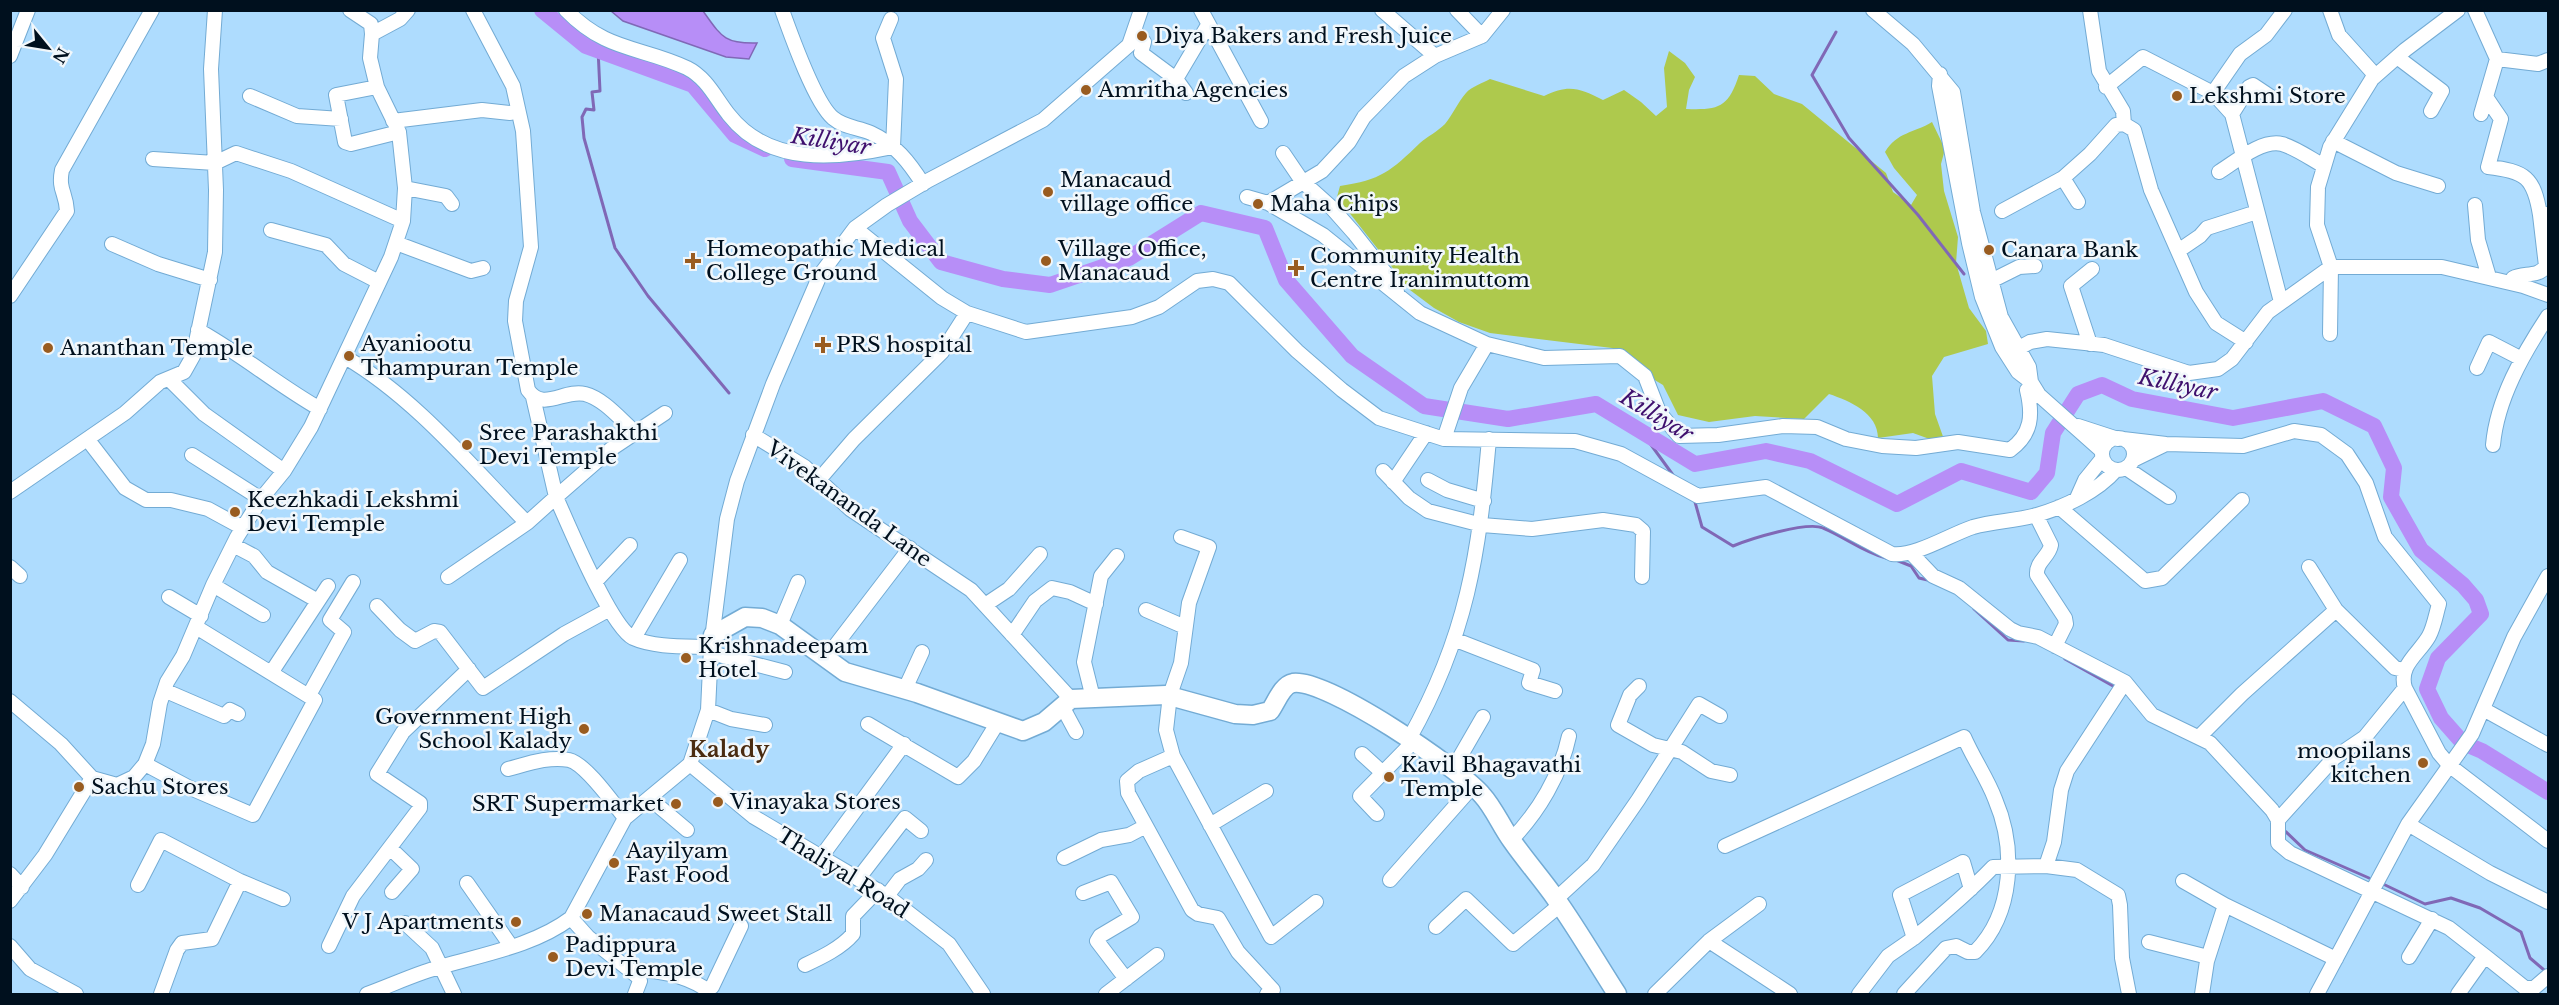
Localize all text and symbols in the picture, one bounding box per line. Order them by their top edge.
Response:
north arrow [18,18,78,78]
place label: Diya Bakers and Fresh Juice [1154,23,1452,49]
marker: Diya Bakers and Fresh Juice [1135,29,1149,43]
text: N [49,44,73,67]
place label: Amritha Agencies [1097,77,1288,103]
marker: Amritha Agencies [1079,83,1093,97]
place label: Lekshmi Store [2189,83,2346,109]
marker: Lekshmi Store [2170,89,2184,103]
water label: Killiyar [788,122,873,161]
place label: Manacaud village office [1060,167,1193,217]
marker: Manacaud village office [1041,185,1055,199]
place label: Maha Chips [1270,191,1399,217]
marker: Maha Chips [1251,197,1265,211]
place label: Homeopathic Medical College Ground [706,236,945,286]
place label: Village Office, Manacaud [1057,236,1207,286]
place label: Canara Bank [2001,237,2138,263]
place label: Community Health Centre Iranimuttom [1310,243,1530,293]
marker: Canara Bank [1982,243,1996,257]
marker: Homeopathic Medical College Ground [684,252,702,270]
marker: Village Office, Manacaud [1039,254,1053,268]
marker: Community Health Centre Iranimuttom [1287,259,1305,277]
place label: Ayaniootu Thampuran Temple [360,331,579,381]
place label: PRS hospital [836,332,972,358]
place label: Ananthan Temple [59,335,253,361]
marker: PRS hospital [814,336,832,354]
marker: Ananthan Temple [41,341,55,355]
marker: Ayaniootu Thampuran Temple [342,349,356,363]
water label: Killiyar [2135,363,2221,406]
water label: Killiyar [1615,383,1699,448]
place label: Sree Parashakthi Devi Temple [479,420,658,470]
street label: Vivekananda Lane [761,435,937,573]
marker: Sree Parashakthi Devi Temple [460,438,474,452]
place label: Keezhkadi Lekshmi Devi Temple [247,487,459,537]
marker: Keezhkadi Lekshmi Devi Temple [228,505,242,519]
place label: Krishnadeepam Hotel [698,633,869,683]
marker: Krishnadeepam Hotel [679,651,693,665]
place label: Government High School Kalady [375,704,573,754]
marker: Government High School Kalady [577,722,591,736]
district label: Kalady [689,736,770,763]
place label: moopilans kitchen [2297,738,2411,788]
place label: Kavil Bhagavathi Temple [1401,752,1581,802]
marker: moopilans kitchen [2416,756,2430,770]
marker: Kavil Bhagavathi Temple [1382,770,1396,784]
place label: Sachu Stores [91,774,228,800]
marker: Sachu Stores [72,780,86,794]
place label: Vinayaka Stores [729,789,901,815]
place label: SRT Supermarket [472,791,664,817]
marker: Vinayaka Stores [711,795,725,809]
marker: SRT Supermarket [669,797,683,811]
street label: Thaliyal Road [772,822,914,924]
place label: Aayilyam Fast Food [625,838,729,888]
marker: Aayilyam Fast Food [607,856,621,870]
place label: Manacaud Sweet Stall [599,901,832,927]
marker: Manacaud Sweet Stall [580,907,594,921]
place label: V J Apartments [341,909,504,935]
marker: V J Apartments [509,915,523,929]
place label: Padippura Devi Temple [565,932,703,982]
marker: Padippura Devi Temple [546,950,560,964]

